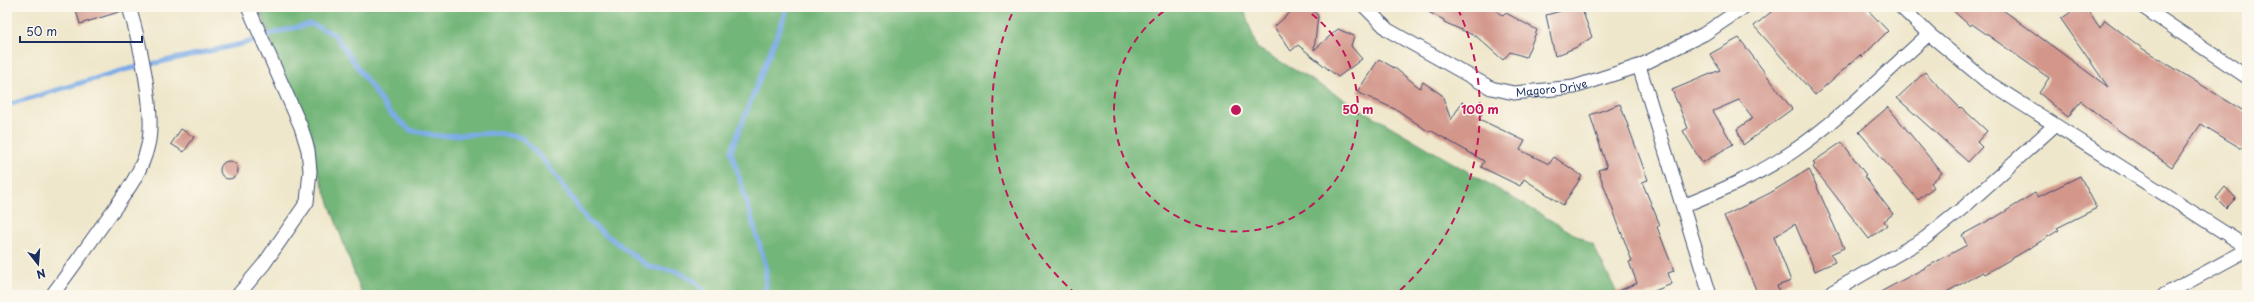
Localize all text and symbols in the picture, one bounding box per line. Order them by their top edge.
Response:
scale bar [20,18,142,44]
text: 50 m [26,22,57,40]
street label: Magoro Drive [1515,74,1589,101]
text: 50 m [1342,100,1374,118]
text: 100 m [1461,100,1499,118]
centre of rings [1229,103,1243,117]
north arrow [18,244,58,284]
text: N [34,265,48,284]

